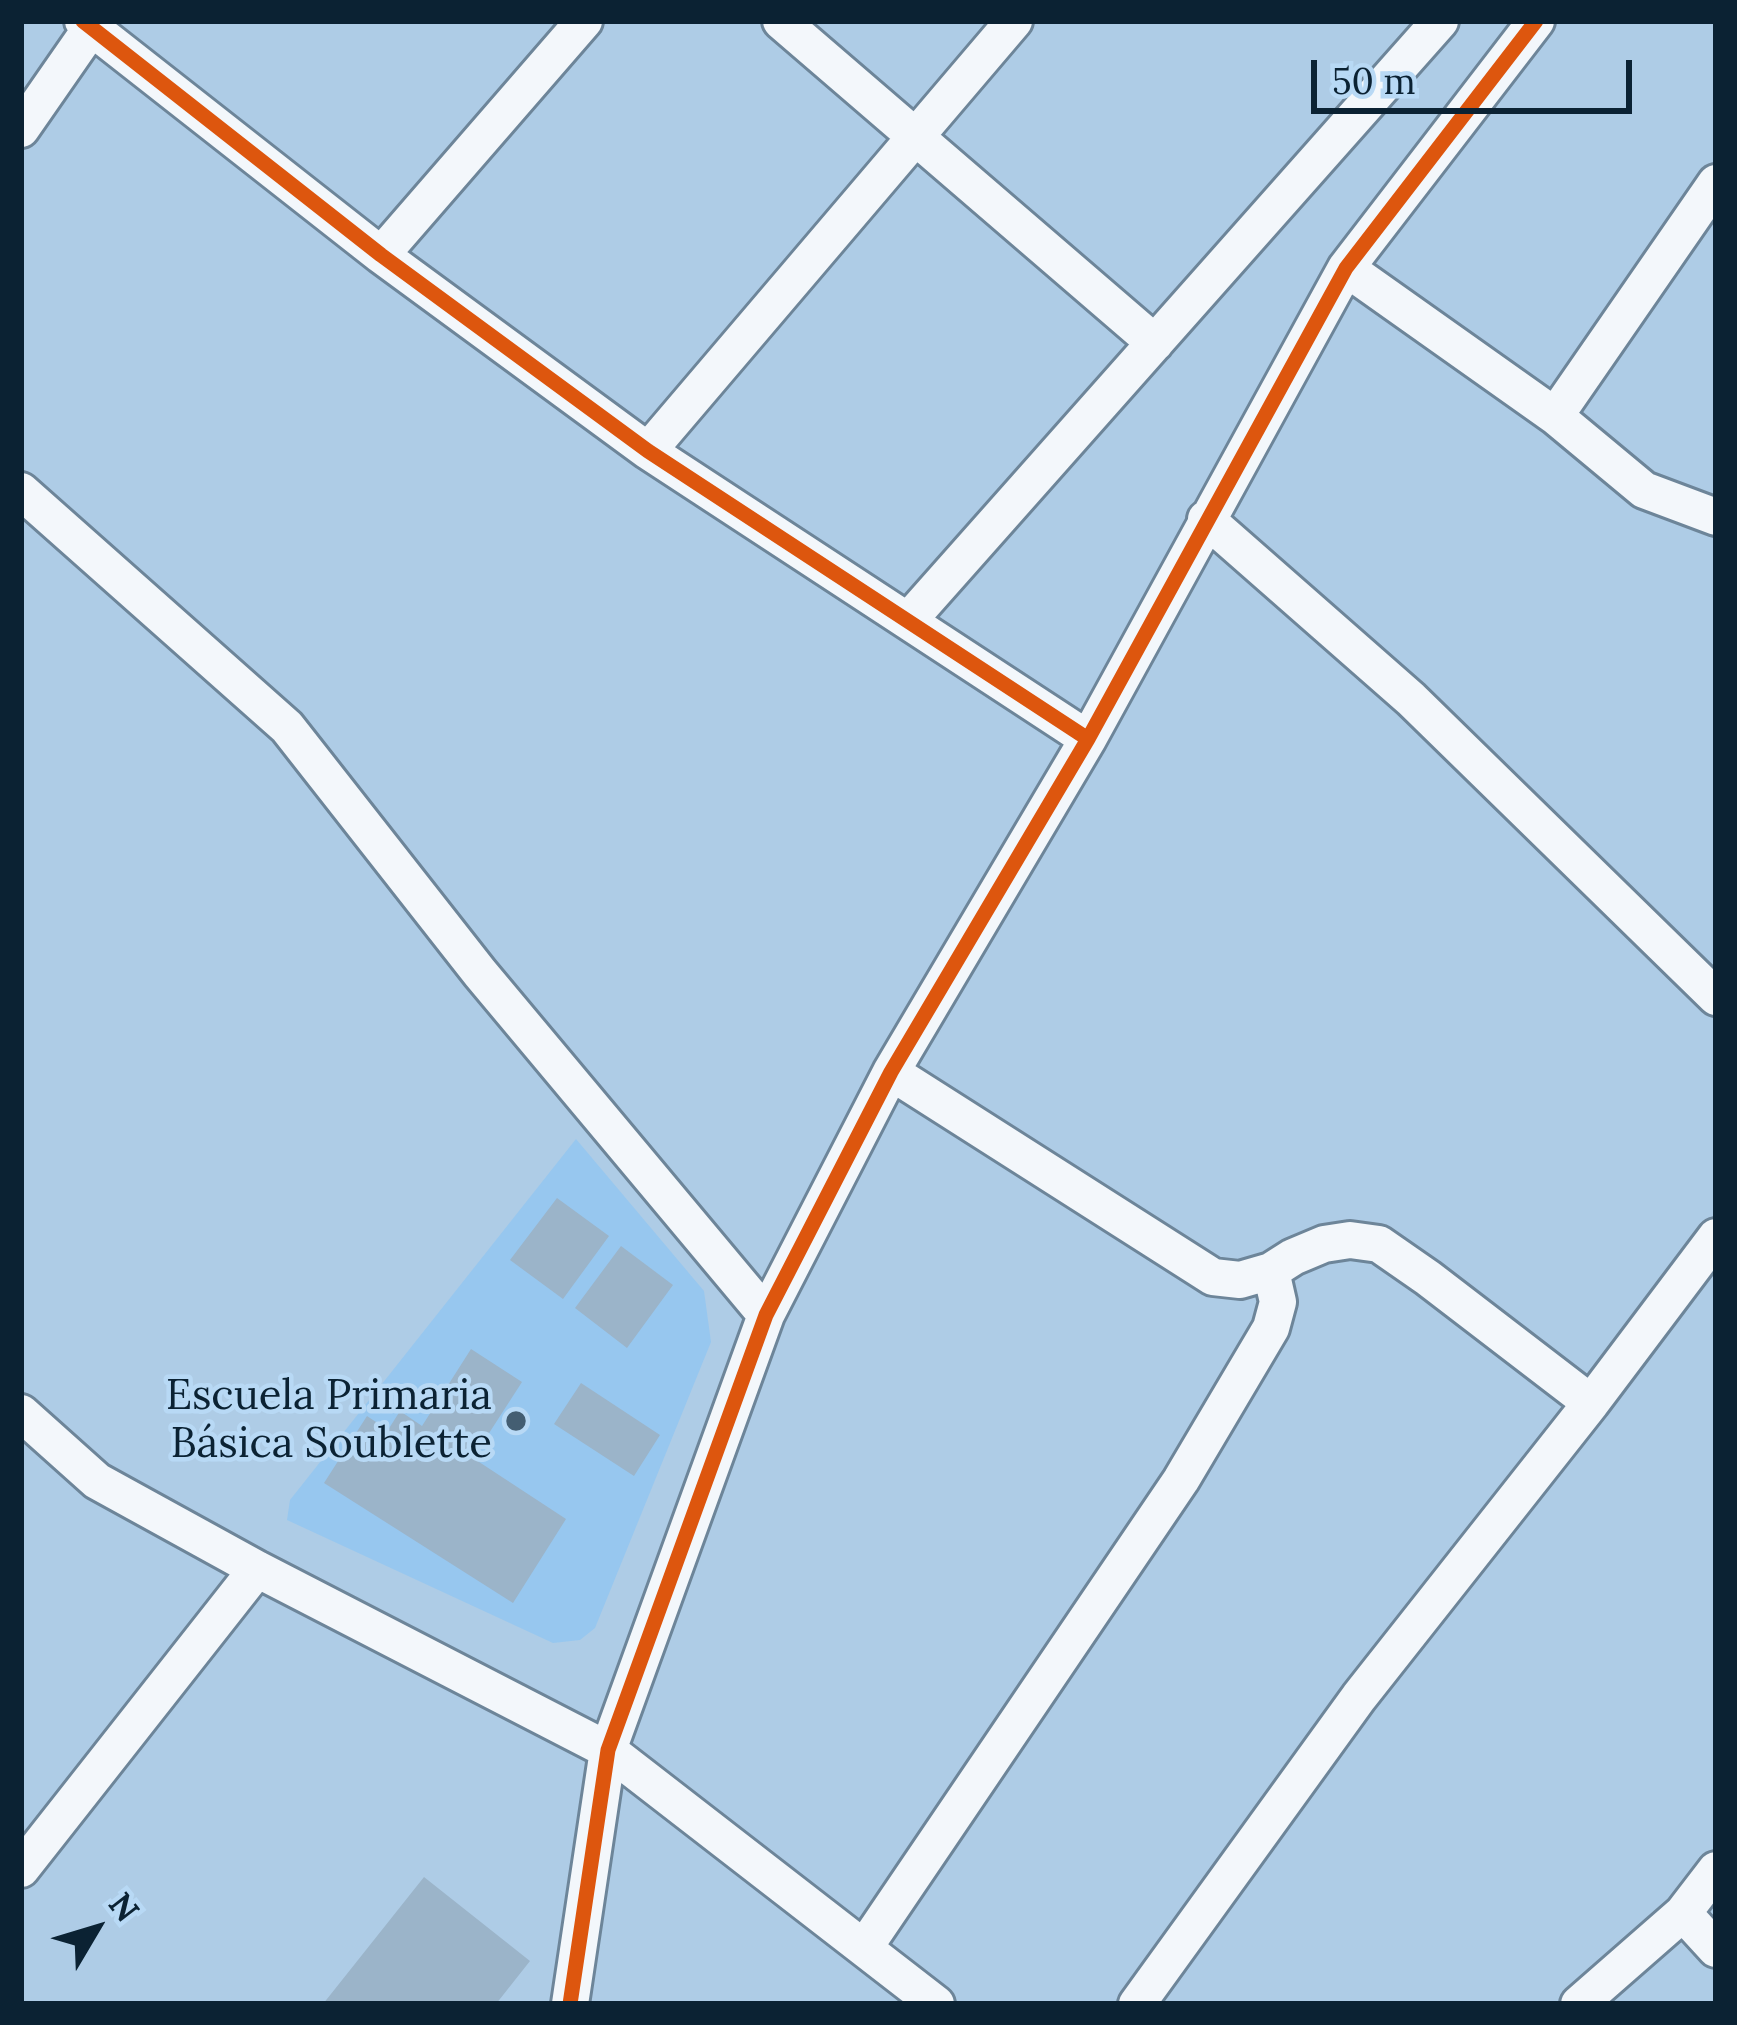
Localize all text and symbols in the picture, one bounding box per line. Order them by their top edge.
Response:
scale bar [1317,36,1638,110]
text: 50 m [1332,58,1416,104]
place label: Escuela Primaria Básica Soublette [166,1372,492,1470]
marker: Escuela Primaria Básica Soublette [503,1408,529,1434]
north arrow [36,1869,156,1989]
text: N [100,1884,149,1930]

